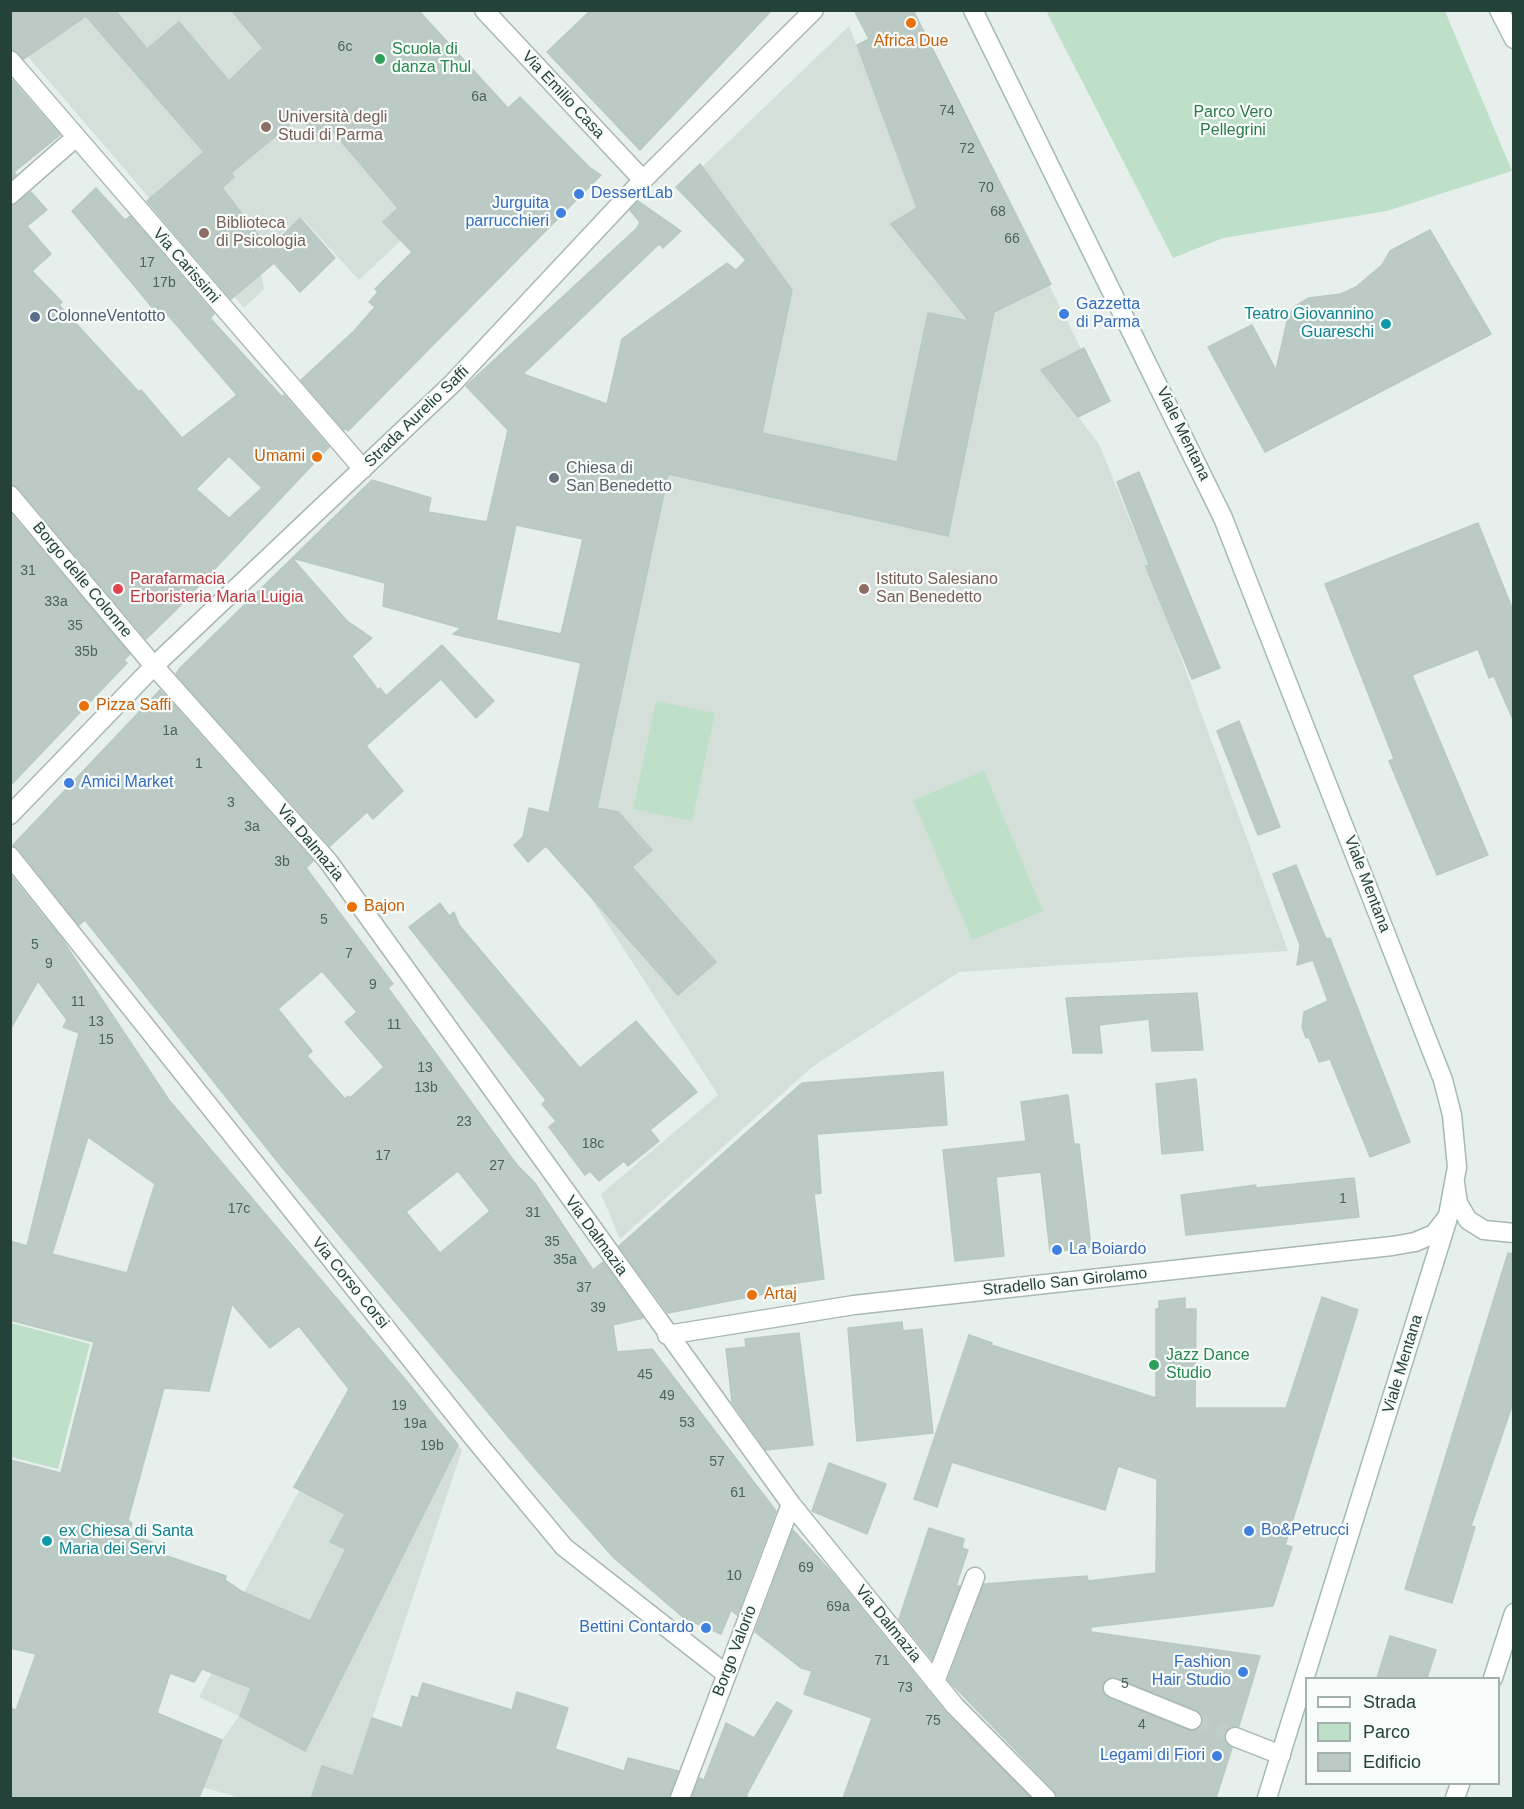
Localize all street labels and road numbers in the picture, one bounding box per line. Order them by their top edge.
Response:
street label: Via Emilio Casa [518,47,608,143]
street label: Via Carissimi [148,225,224,307]
street label: Strada Aurelio Saffi [361,362,473,472]
street label: Viale Mentana [1152,384,1214,484]
street label: Borgo delle Colonne [28,518,136,642]
street label: Via Dalmazia [272,801,348,885]
street label: Viale Mentana [1340,833,1394,935]
street label: Via Dalmazia [561,1192,631,1280]
street label: Via Corso Corsi [307,1234,393,1332]
street label: Stradello San Girolamo [982,1264,1148,1300]
street label: Viale Mentana [1379,1312,1427,1416]
street label: Via Dalmazia [851,1581,925,1667]
street label: Borgo Valorio [709,1603,761,1699]

